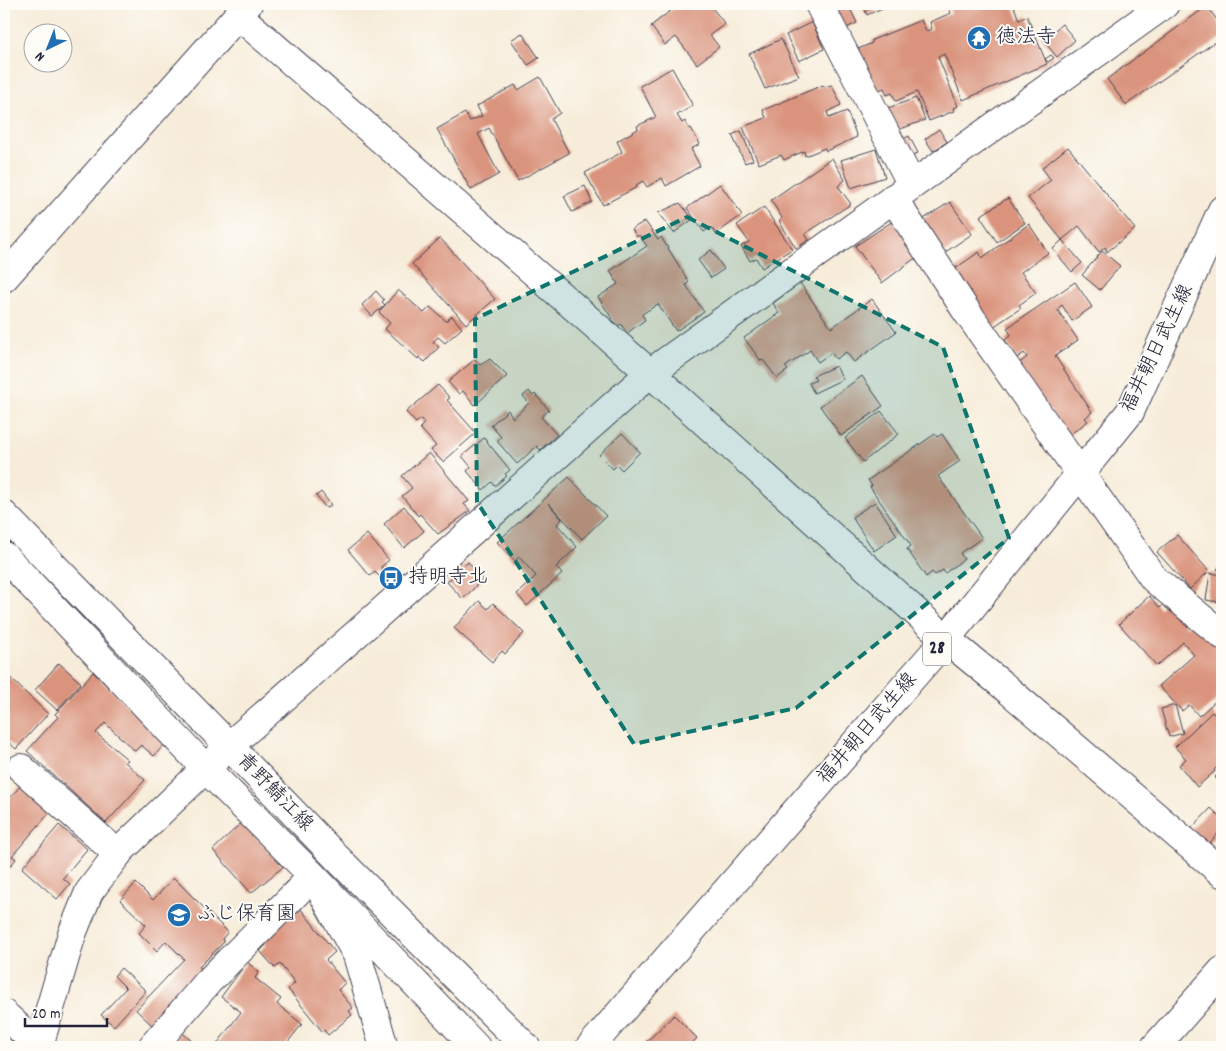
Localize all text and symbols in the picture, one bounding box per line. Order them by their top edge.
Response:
north arrow [22,22,72,72]
place label: 徳法寺 [996,24,1056,52]
temple icon: 徳法寺 [966,25,992,51]
text: N [31,46,50,66]
street label: 福井朝日武生線 [1115,280,1201,418]
place label: 持明寺北 [408,564,488,592]
bus stop icon: 持明寺北 [378,565,404,591]
road number: 28 [923,633,951,666]
street label: 福井朝日武生線 [812,667,924,791]
street label: 青野鯖江線 [229,747,319,839]
place label: ふじ保育園 [196,901,296,929]
school or university icon: ふじ保育園 [166,902,192,928]
scale bar [25,996,108,1028]
text: 20 m [32,1004,60,1026]

